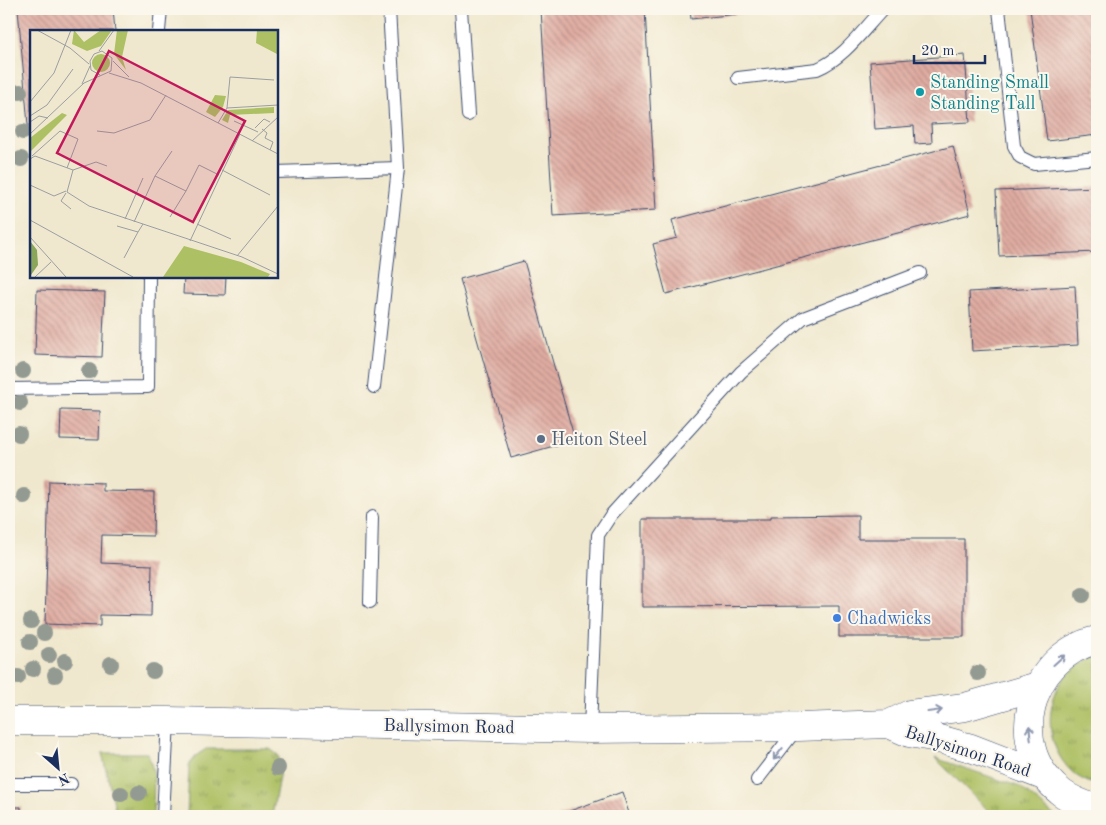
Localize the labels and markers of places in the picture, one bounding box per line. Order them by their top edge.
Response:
place label: Standing Small Standing Tall [930,74,1049,113]
marker: Standing Small Standing Tall [914,86,926,98]
place label: Heiton Steel [551,431,647,449]
marker: Heiton Steel [535,433,547,445]
place label: Chadwicks [847,610,931,628]
marker: Chadwicks [831,612,843,624]

